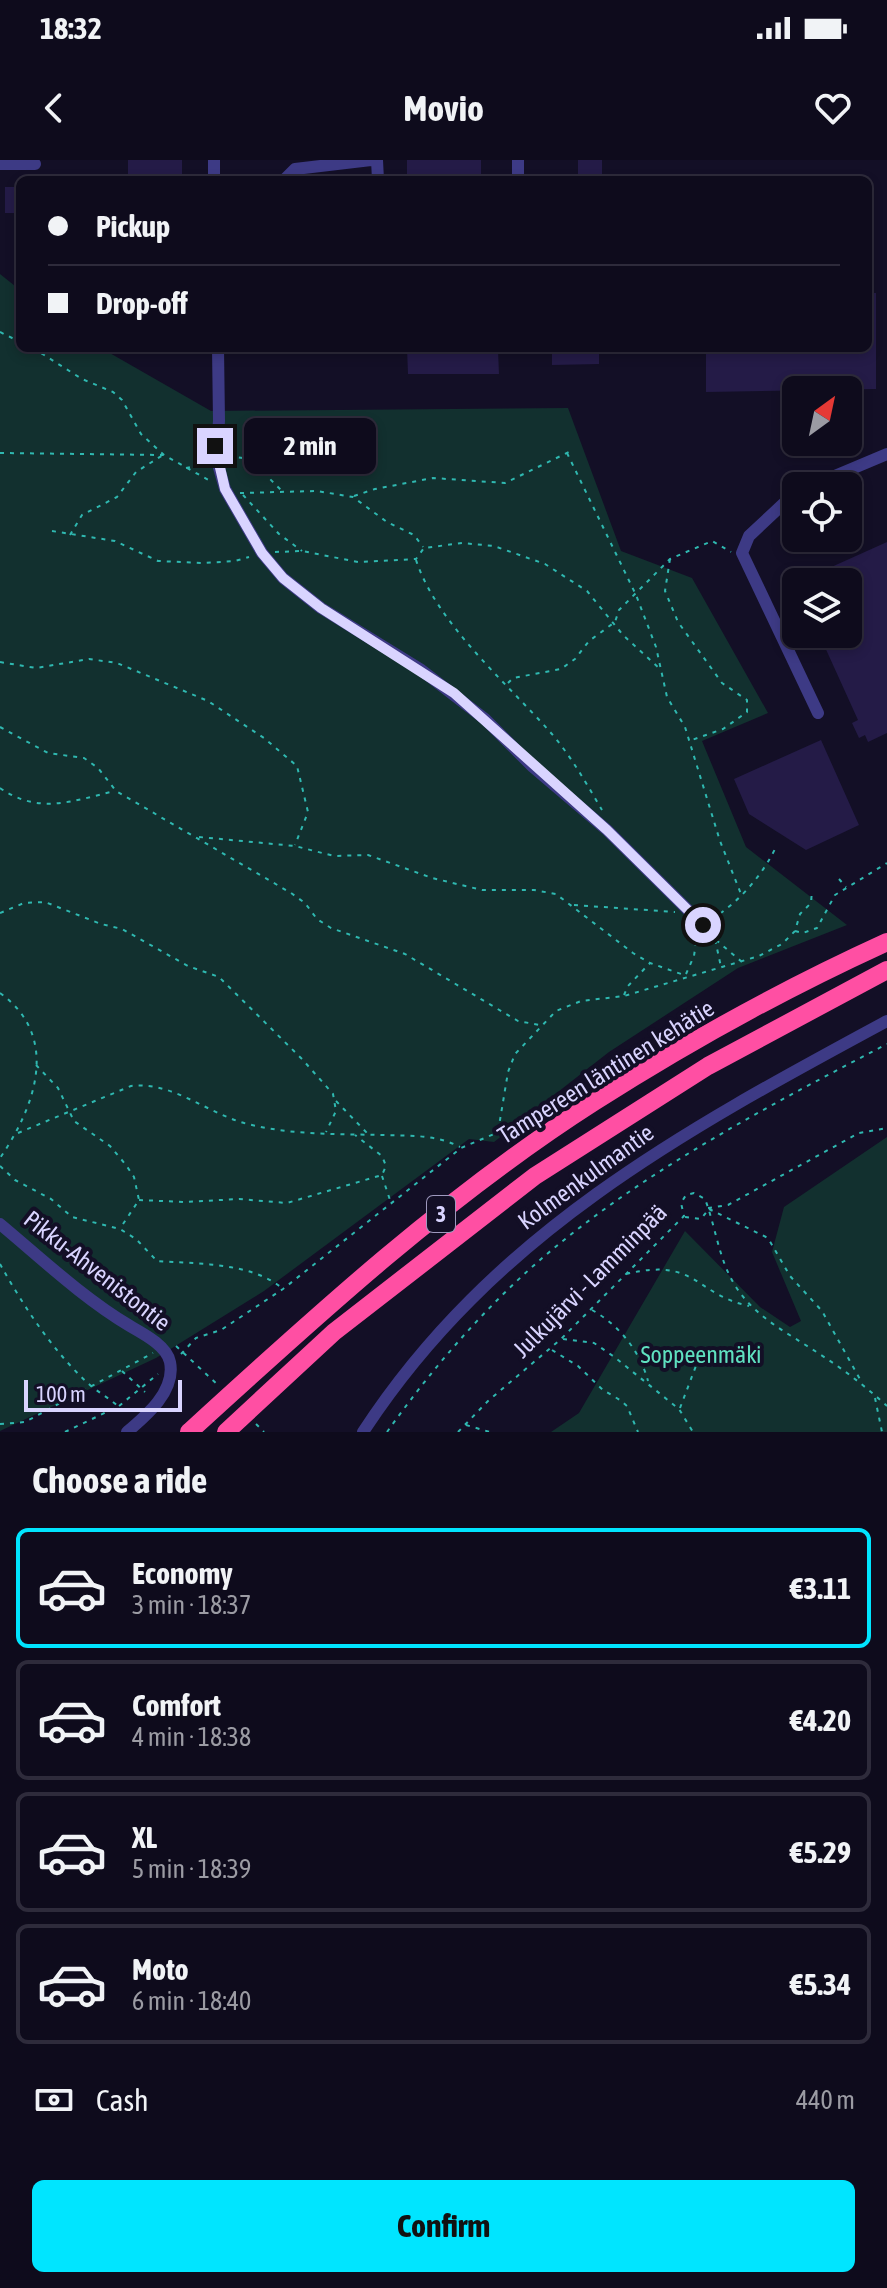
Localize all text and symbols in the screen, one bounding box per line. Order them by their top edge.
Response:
text: 18:32 [40,11,102,45]
icon: back [32,86,76,130]
icon: heart [811,86,855,130]
text: Movio [403,87,484,129]
text: Pickup [96,209,170,243]
text: Drop-off [96,286,188,320]
north arrow [782,376,862,456]
map controls [782,376,862,648]
callout: 2 min [243,418,375,474]
route end [197,428,233,464]
text: 2 min [283,431,337,461]
button: locate [782,472,862,552]
button: layers [782,568,862,648]
route start [685,907,721,943]
street label: Tampereen läntinen kehätie [493,994,719,1149]
street label: Kolmenkulmantie [513,1118,659,1235]
road number: 3 [427,1196,455,1232]
street label: Julkujärvi - Lamminpää [507,1198,672,1363]
street label: Pikku-Ahvenistontie [19,1205,176,1336]
park label: Soppeenmäki [640,1341,762,1368]
scale bar [24,1376,182,1412]
text: 100 m [36,1381,86,1407]
text: Choose a ride [32,1459,207,1501]
icon: car [36,1552,108,1624]
text: Economy [132,1556,233,1590]
text: €3.11 [790,1571,851,1605]
text: 3 min · 18:37 [132,1590,251,1620]
icon: car [36,1684,108,1756]
text: Comfort [132,1688,221,1722]
text: €4.20 [790,1703,851,1737]
text: 4 min · 18:38 [132,1722,251,1752]
icon: car [36,1816,108,1888]
text: XL [132,1820,157,1854]
text: €5.29 [790,1835,851,1869]
text: 5 min · 18:39 [132,1854,251,1884]
icon: car [36,1948,108,2020]
text: Moto [132,1952,189,1986]
text: €5.34 [790,1967,851,2001]
text: 6 min · 18:40 [132,1986,251,2016]
icon: cash [32,2078,76,2122]
text: Cash [96,2083,149,2117]
text: 440 m [796,2085,855,2115]
button: Confirm [32,2180,855,2272]

